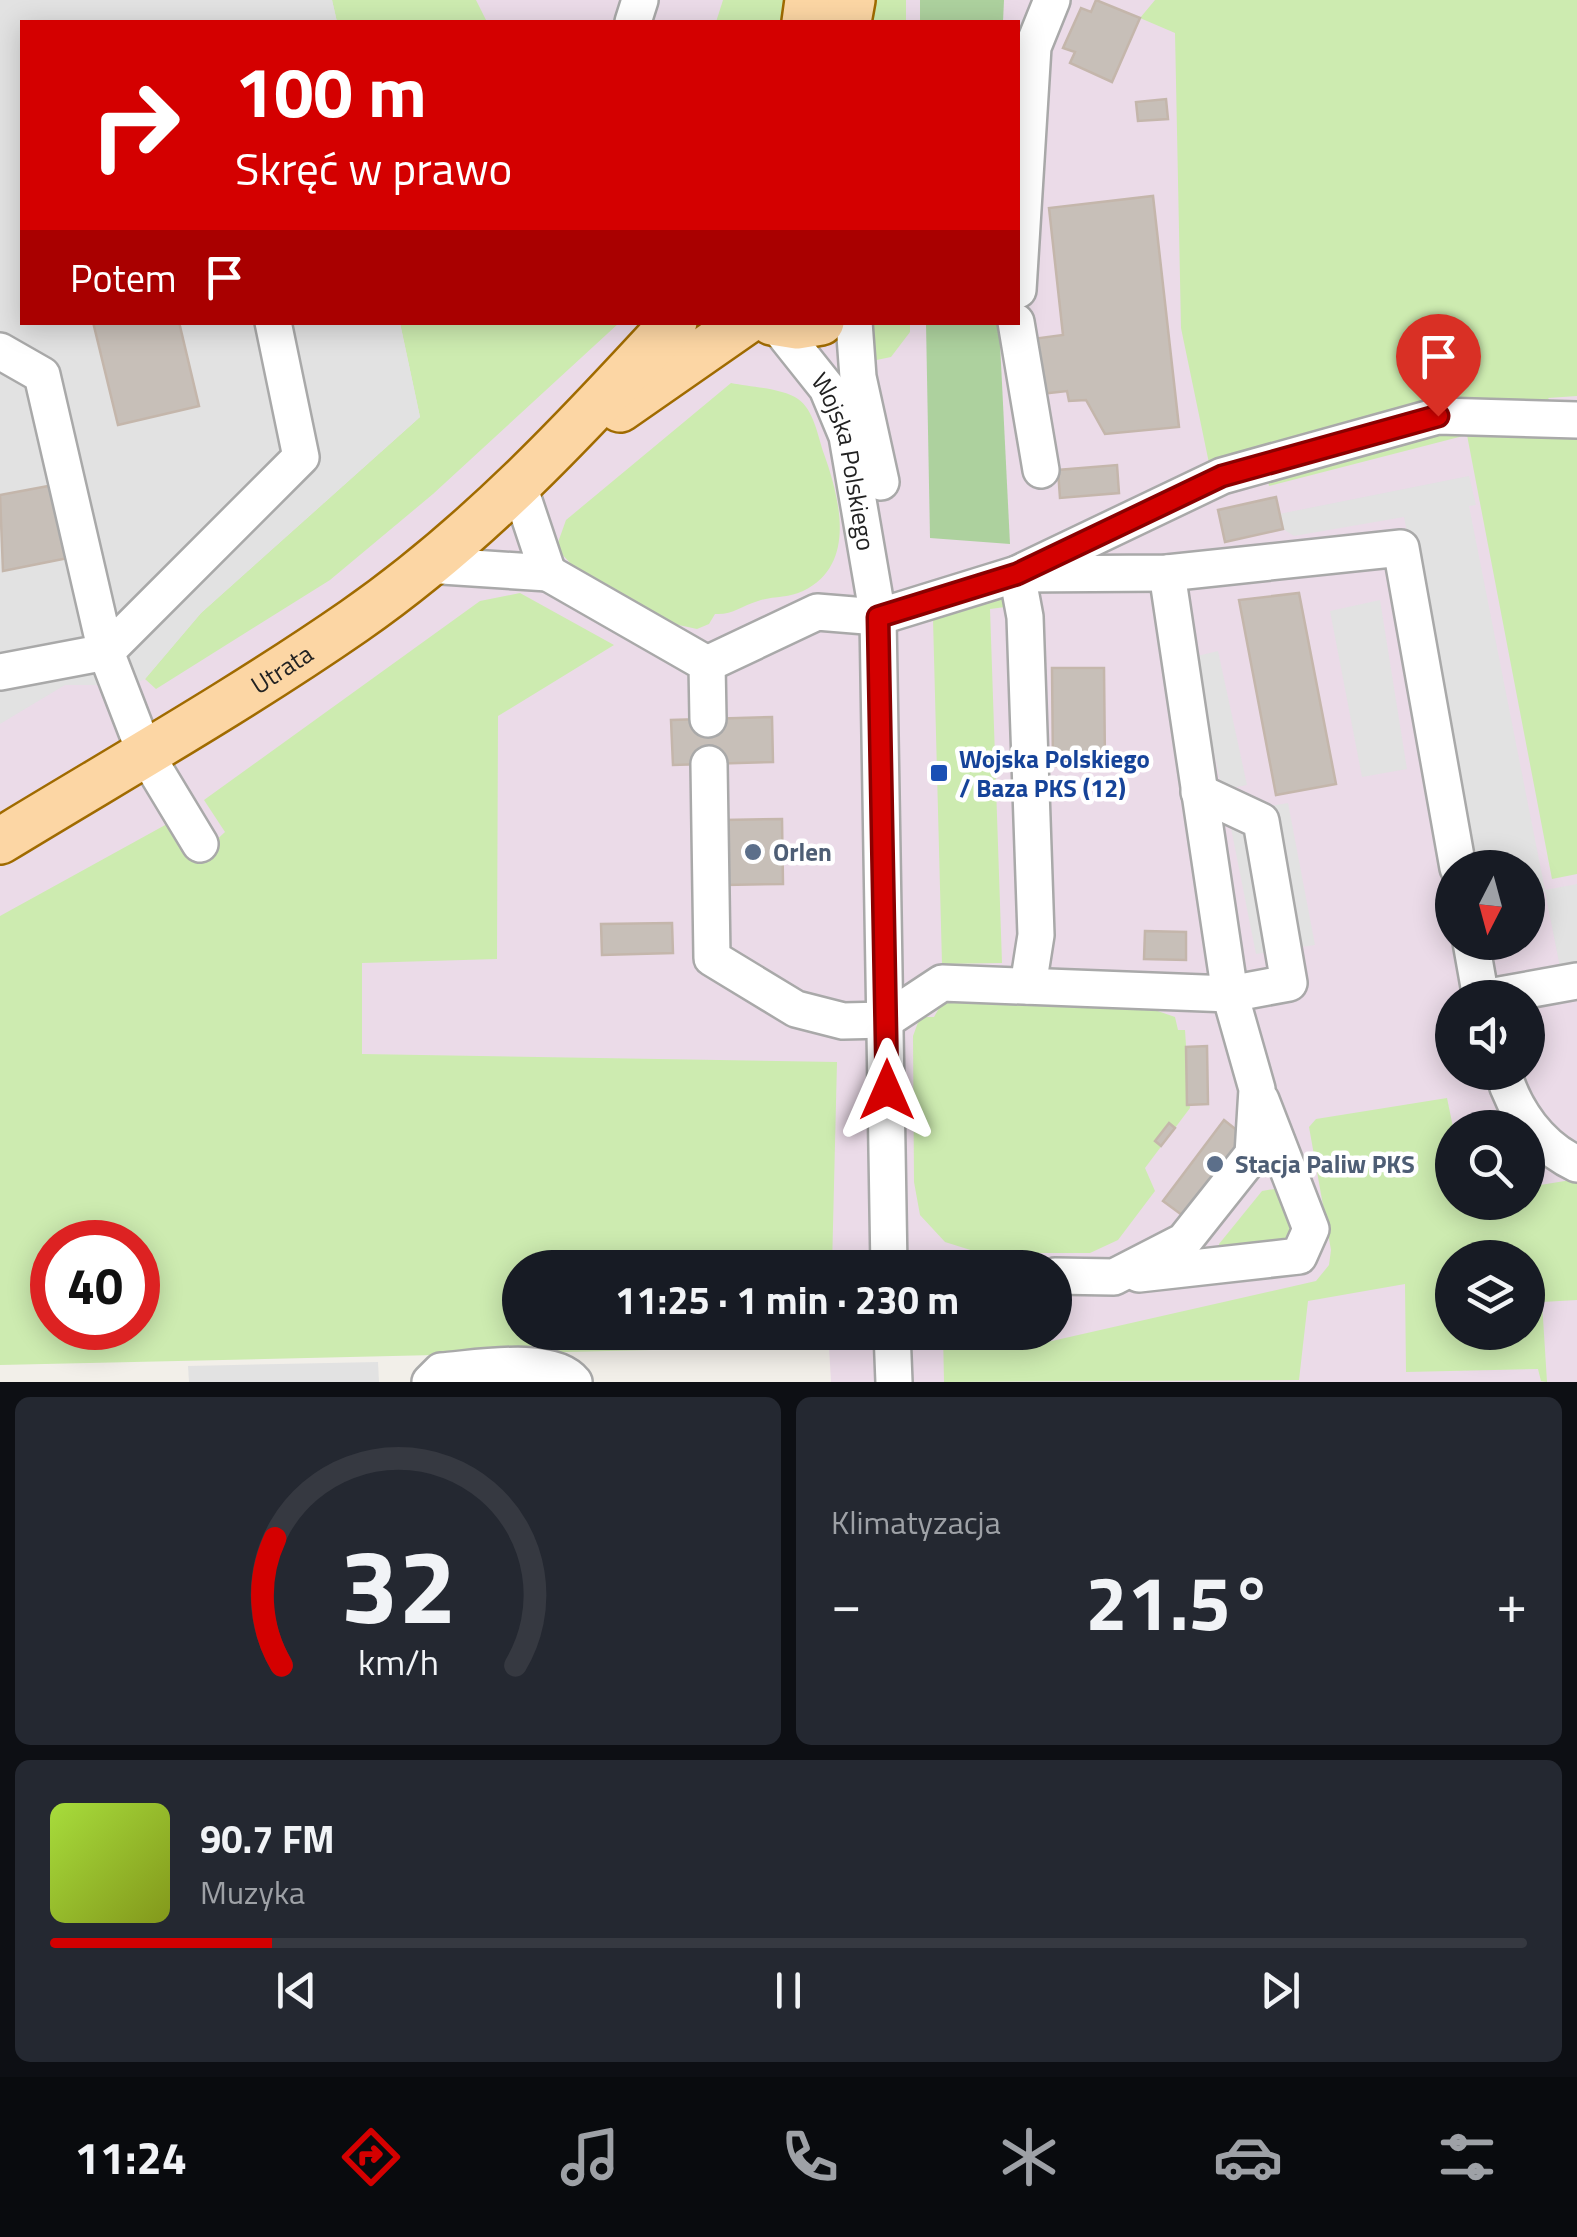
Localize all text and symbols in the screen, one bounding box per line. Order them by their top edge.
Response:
text: 100 m [235,38,427,144]
icon: right [70,60,200,190]
text: Skręć w prawo [235,134,512,202]
text: Potem [70,249,177,307]
icon: arrive [197,250,252,305]
pin [1396,314,1481,417]
icon: arrive [1411,329,1466,384]
street label: Wojska Polskiego [802,364,885,553]
street label: Utrata [243,635,321,703]
place label: Wojska Polskiego / Baza PKS (12) [959,740,1150,807]
marker: Wojska Polskiego / Baza PKS (12) [928,762,950,784]
place label: Orlen [773,833,832,871]
marker: Orlen [742,841,764,863]
north arrow [1435,850,1545,960]
map controls [1435,850,1545,1350]
button: sound [1435,980,1545,1090]
position arrow [835,1038,939,1142]
button: search [1435,1110,1545,1220]
place label: Stacja Paliw PKS [1235,1145,1415,1183]
marker: Stacja Paliw PKS [1204,1153,1226,1175]
speed limit sign: 40 [30,1220,160,1350]
button: layers [1435,1240,1545,1350]
text: 11:25 · 1 min · 230 m [615,1271,959,1329]
text: Klimatyzacja [831,1498,1001,1546]
text: 32 [340,1505,456,1663]
text: 21.5° [1085,1545,1273,1659]
text: − [831,1561,862,1644]
text: + [1496,1561,1527,1644]
text: km/h [358,1634,438,1689]
text: 90.7 FM [200,1810,335,1868]
text: Muzyka [200,1868,305,1916]
icon: previous [269,1963,324,2018]
icon: pause [761,1963,816,2018]
icon: next [1253,1963,1308,2018]
icon: directions [336,2122,406,2192]
icon: music [555,2122,625,2192]
icon: phone [775,2122,845,2192]
icon: climate [994,2122,1064,2192]
icon: car [1213,2122,1283,2192]
icon: filters [1432,2122,1502,2192]
text: 11:24 [75,2123,187,2191]

